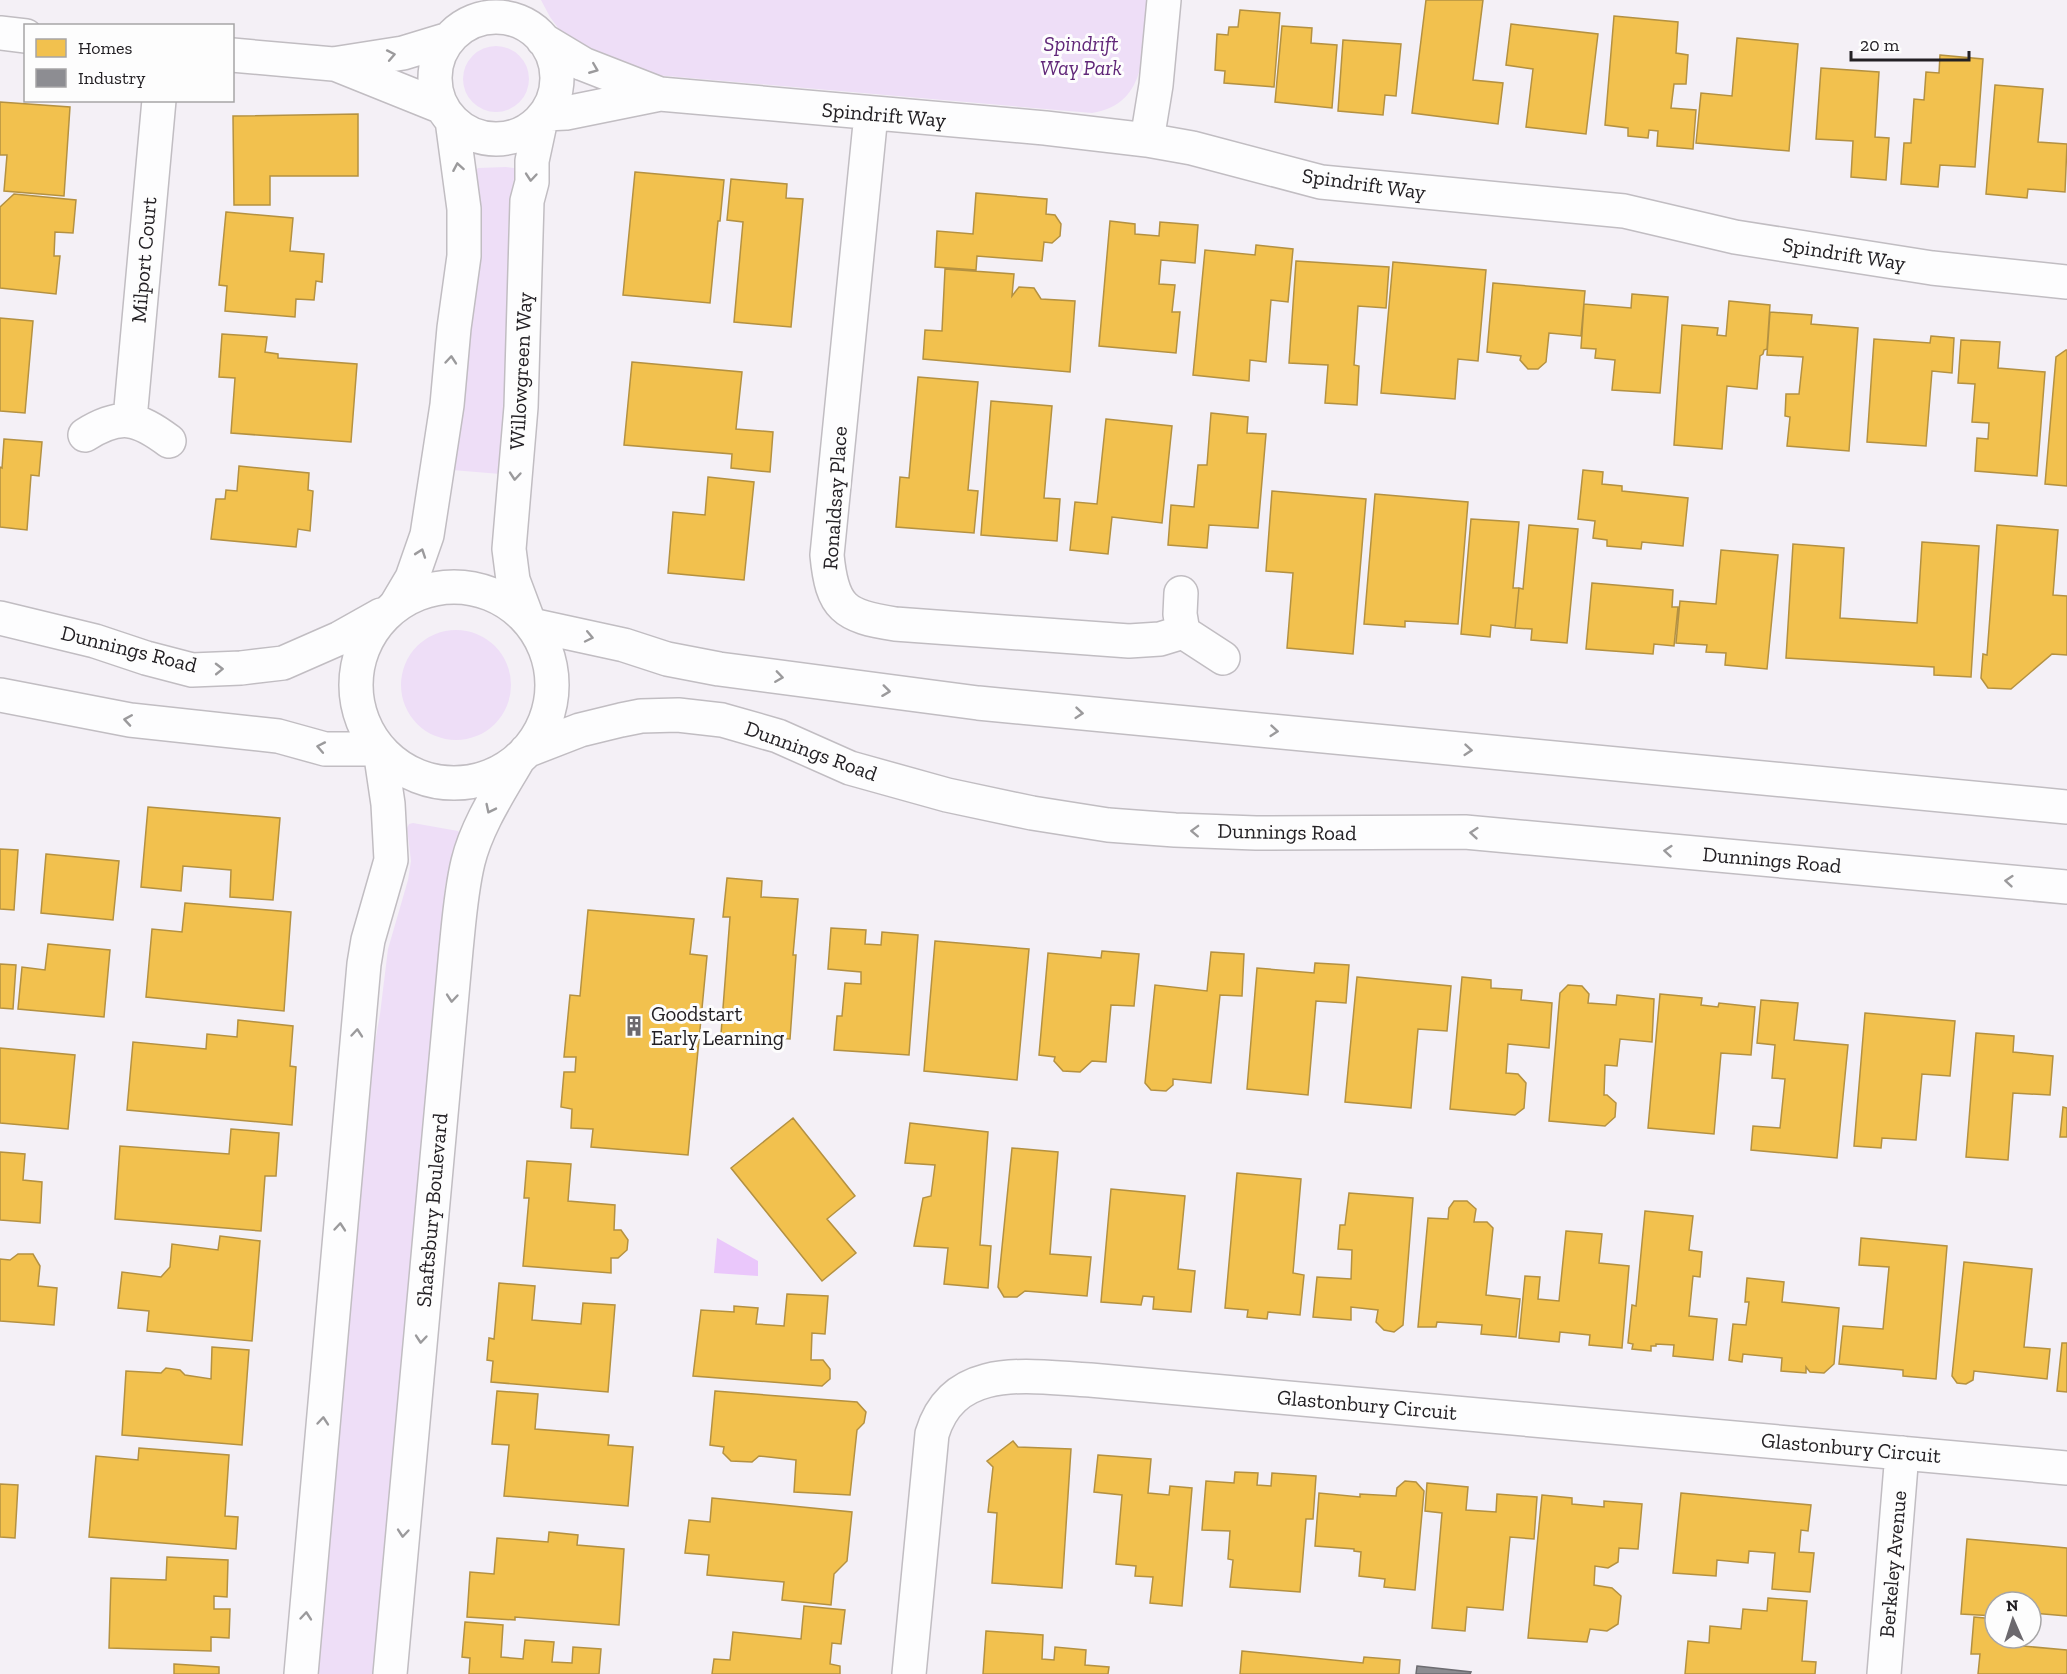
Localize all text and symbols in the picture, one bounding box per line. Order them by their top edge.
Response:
legend [24,24,234,102]
scale bar [1851,24,1970,62]
park label: Spindrift Way Park [1040,31,1122,80]
text: 20 m [1860,34,1900,56]
text: Homes [78,37,132,59]
one-way arrow [386,49,396,62]
one-way arrow [588,62,599,74]
text: Industry [78,67,146,89]
street label: Spindrift Way [821,97,947,132]
one-way arrow [452,162,464,171]
street label: Spindrift Way [1301,162,1428,205]
one-way arrow [525,173,538,182]
street label: Milport Court [126,196,161,324]
street label: Spindrift Way [1781,231,1908,276]
street label: Willowgreen Way [504,291,537,451]
one-way arrow [444,356,457,365]
street label: Ronaldsay Place [817,425,852,571]
one-way arrow [509,471,522,480]
one-way arrow [414,548,427,559]
street label: Dunnings Road [59,620,200,678]
one-way arrow [584,630,594,643]
one-way arrow [215,663,224,675]
one-way arrow [775,671,784,683]
one-way arrow [881,684,890,697]
one-way arrow [1075,706,1084,719]
one-way arrow [124,714,133,726]
street label: Dunnings Road [741,715,881,786]
one-way arrow [1269,724,1278,737]
one-way arrow [316,741,326,754]
one-way arrow [1463,743,1472,756]
one-way arrow [486,802,498,813]
street label: Dunnings Road [1217,818,1357,845]
one-way arrow [1191,825,1200,837]
one-way arrow [1469,827,1478,840]
street label: Dunnings Road [1702,841,1843,878]
one-way arrow [1664,845,1673,858]
one-way arrow [2004,875,2013,888]
one-way arrow [445,994,458,1003]
place label: Goodstart Early Learning [651,1001,785,1050]
building icon: Goodstart Early Learning [622,1014,646,1038]
one-way arrow [350,1028,363,1038]
street label: Shaftsbury Boulevard [411,1111,452,1308]
one-way arrow [333,1223,346,1232]
one-way arrow [415,1334,428,1343]
street label: Glastonbury Circuit [1276,1384,1458,1425]
one-way arrow [316,1417,329,1426]
street label: Glastonbury Circuit [1760,1427,1942,1468]
street label: Berkeley Avenue [1874,1489,1911,1639]
one-way arrow [397,1528,410,1537]
north arrow [1983,1590,2043,1650]
text: N [2006,1596,2019,1615]
one-way arrow [299,1611,312,1620]

